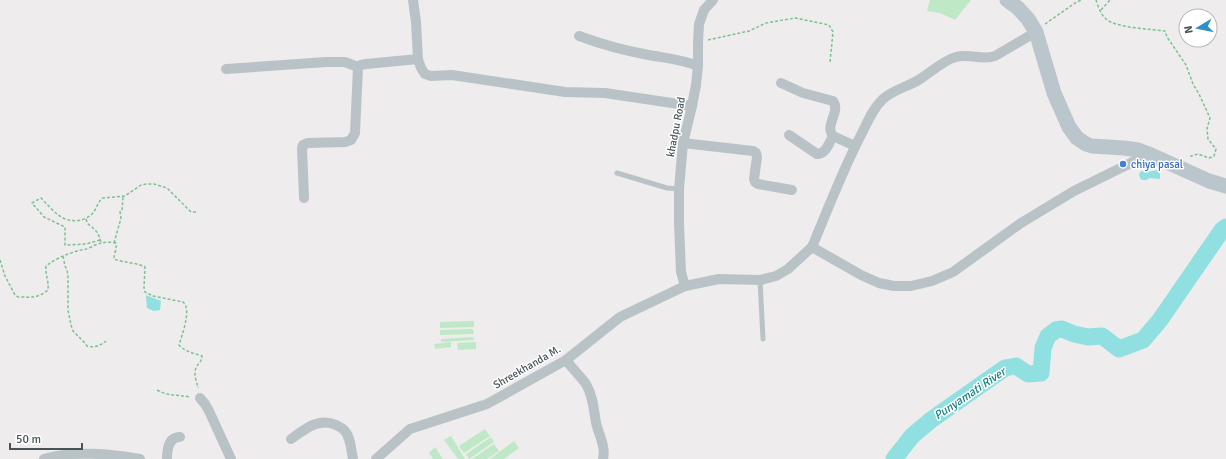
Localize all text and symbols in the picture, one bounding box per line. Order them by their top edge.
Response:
north arrow [1178,8,1218,48]
text: N [1182,25,1196,35]
street label: khadpu Road [664,96,688,158]
place label: chiya pasal [1131,158,1183,171]
marker: chiya pasal [1118,159,1128,169]
street label: Shreekhanda M. [491,342,563,392]
water label: Punyamati River [931,364,1010,423]
scale bar [10,425,82,451]
text: 50 m [16,432,41,447]

